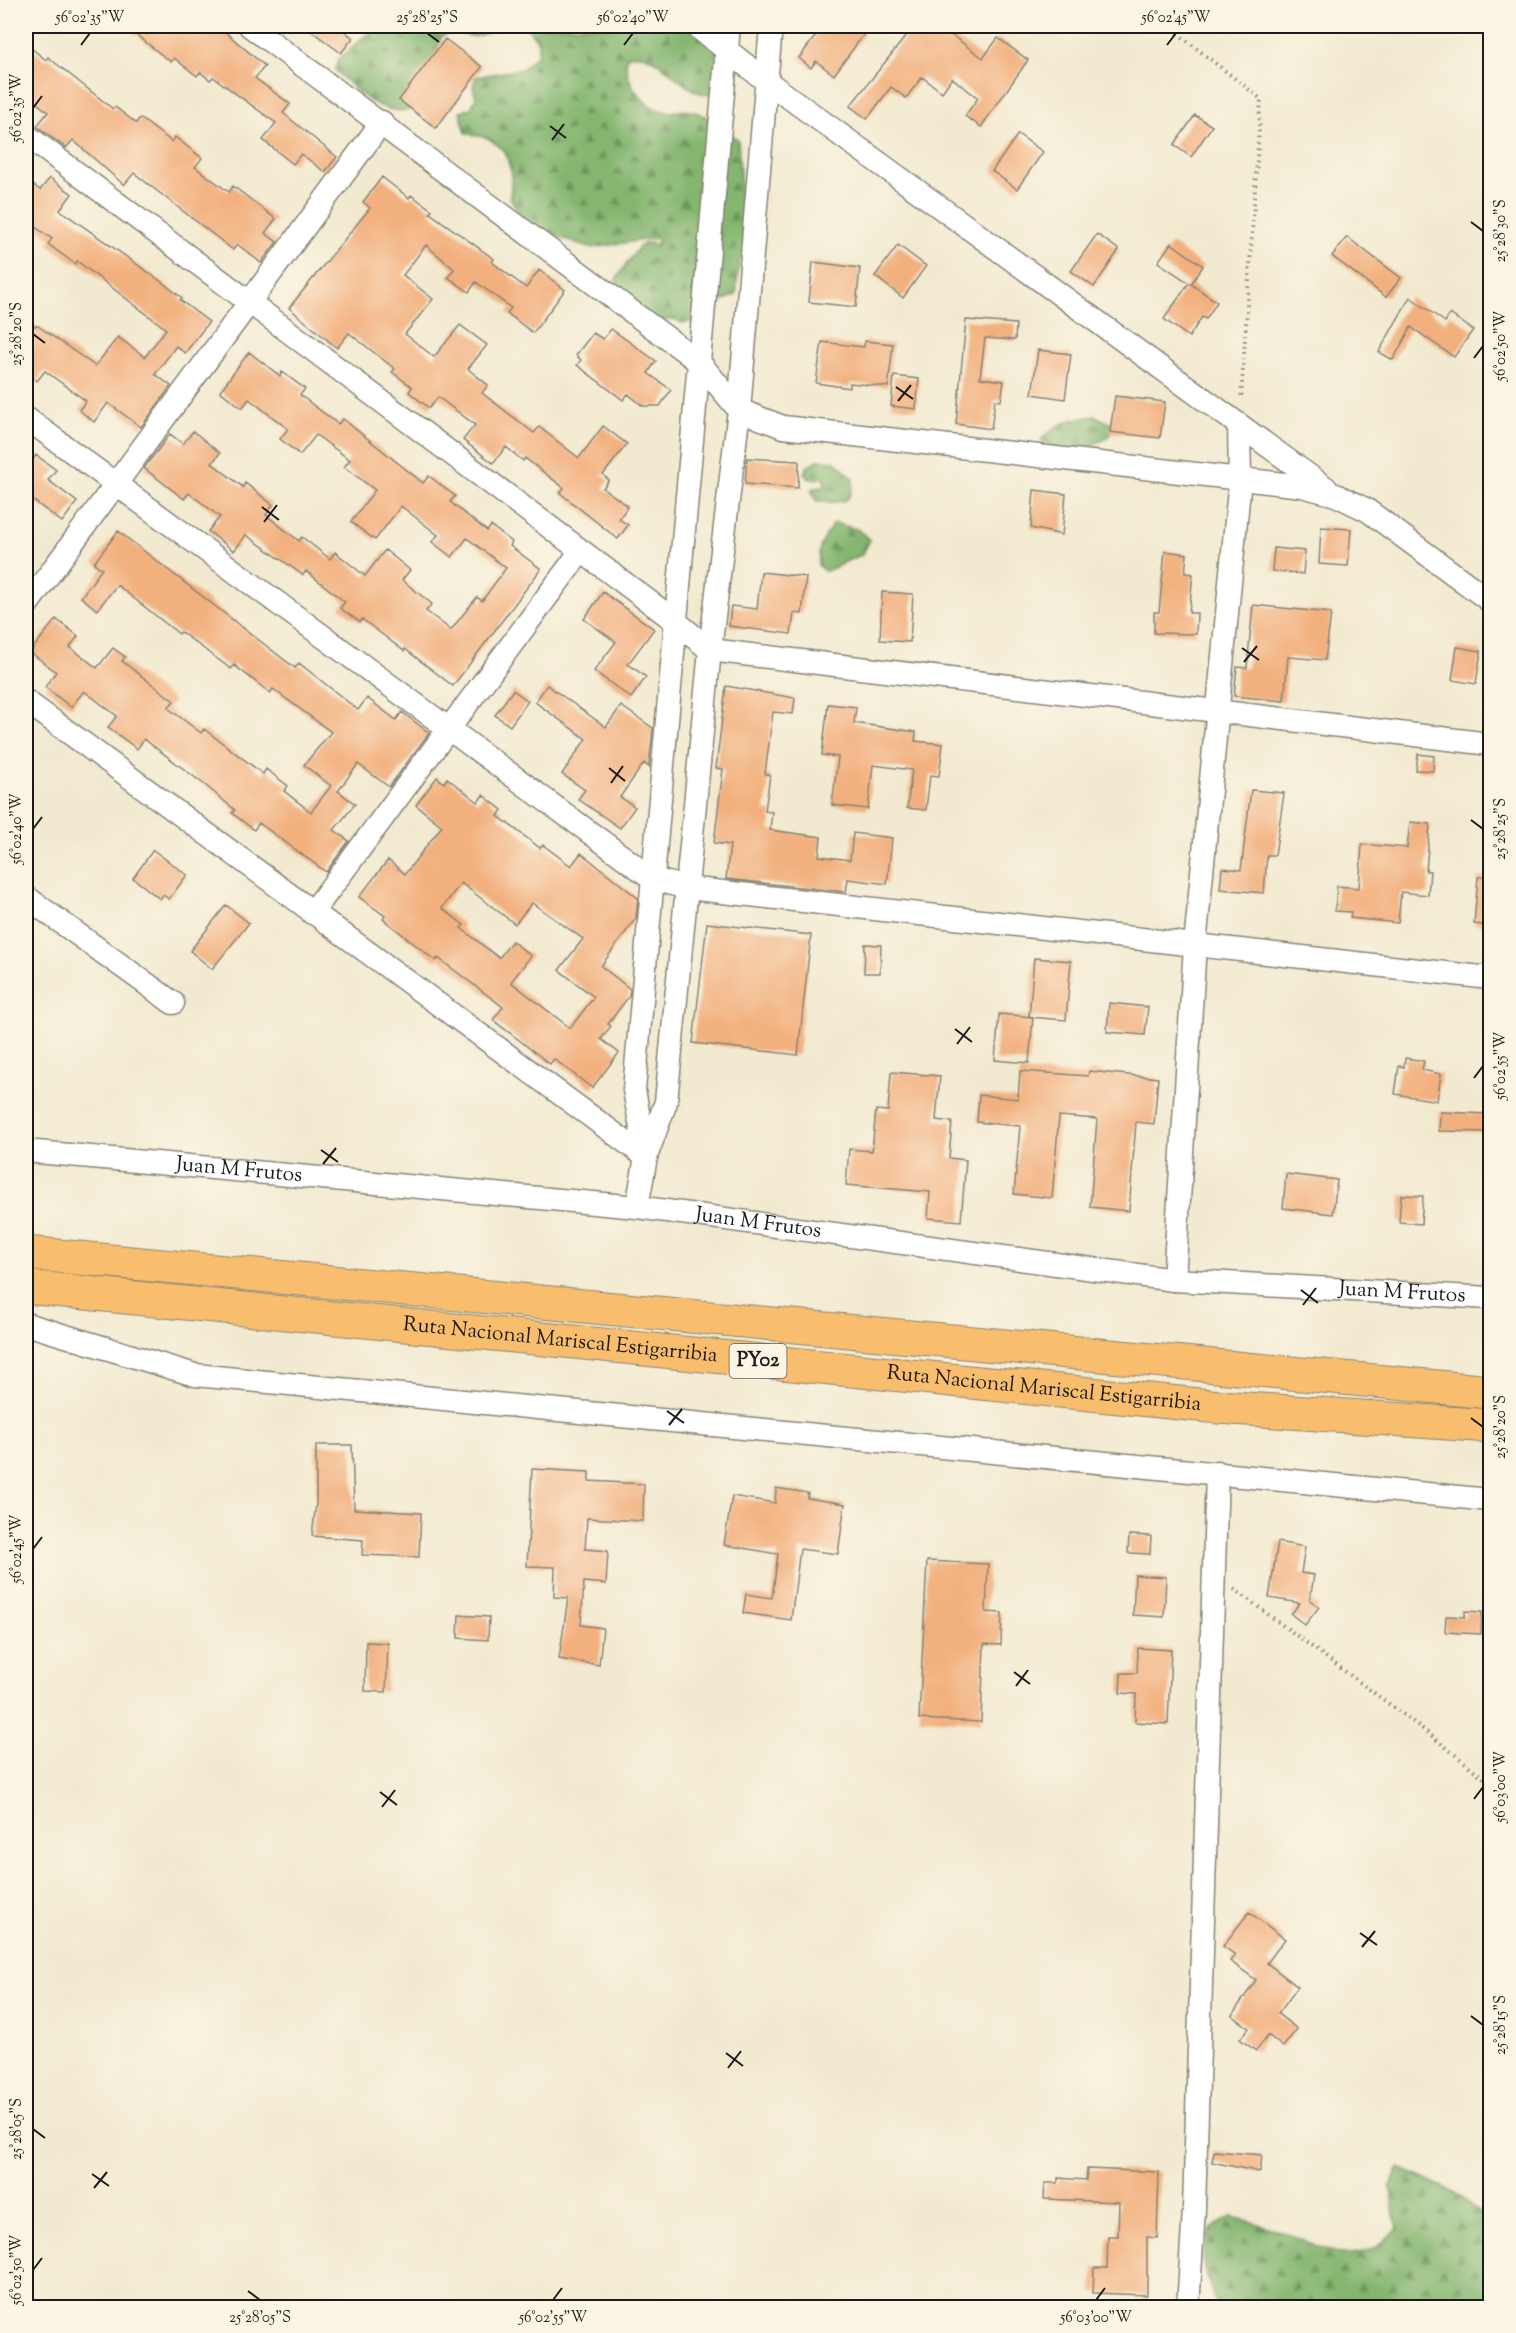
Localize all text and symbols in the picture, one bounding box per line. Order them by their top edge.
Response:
text: 56°02'35"W [55,8,125,29]
text: 25°28'25"S [396,8,458,29]
text: 56°02'40"W [596,8,669,29]
text: 56°02'45"W [1141,8,1211,29]
text: 56°02'35"W [7,73,28,143]
text: 25°28'30"S [1491,199,1512,263]
text: 25°28'20"S [7,302,28,366]
text: 56°02'50"W [1491,310,1512,382]
text: 56°02'40"W [7,793,28,866]
text: 25°28'25"S [1491,798,1512,860]
text: 56°02'55"W [1491,1032,1512,1101]
street label: Juan M Frutos [174,1150,304,1191]
street label: Juan M Frutos [692,1200,823,1247]
street label: Juan M Frutos [1337,1274,1466,1312]
street label: Ruta Nacional Mariscal Estigarribia [402,1310,719,1372]
road number: PY02 [730,1344,786,1378]
street label: Ruta Nacional Mariscal Estigarribia [885,1359,1203,1420]
text: 25°28'20"S [1491,1395,1512,1459]
text: 56°02'45"W [7,1514,28,1584]
text: 56°03'00"W [1491,1751,1512,1824]
text: 25°28'15"S [1491,1995,1512,2055]
text: 25°28'05"S [7,2098,28,2160]
text: 56°02'50"W [7,2234,28,2306]
text: 25°28'05"S [229,2308,291,2329]
text: 56°02'55"W [518,2308,587,2329]
text: 56°03'00"W [1059,2308,1132,2329]

